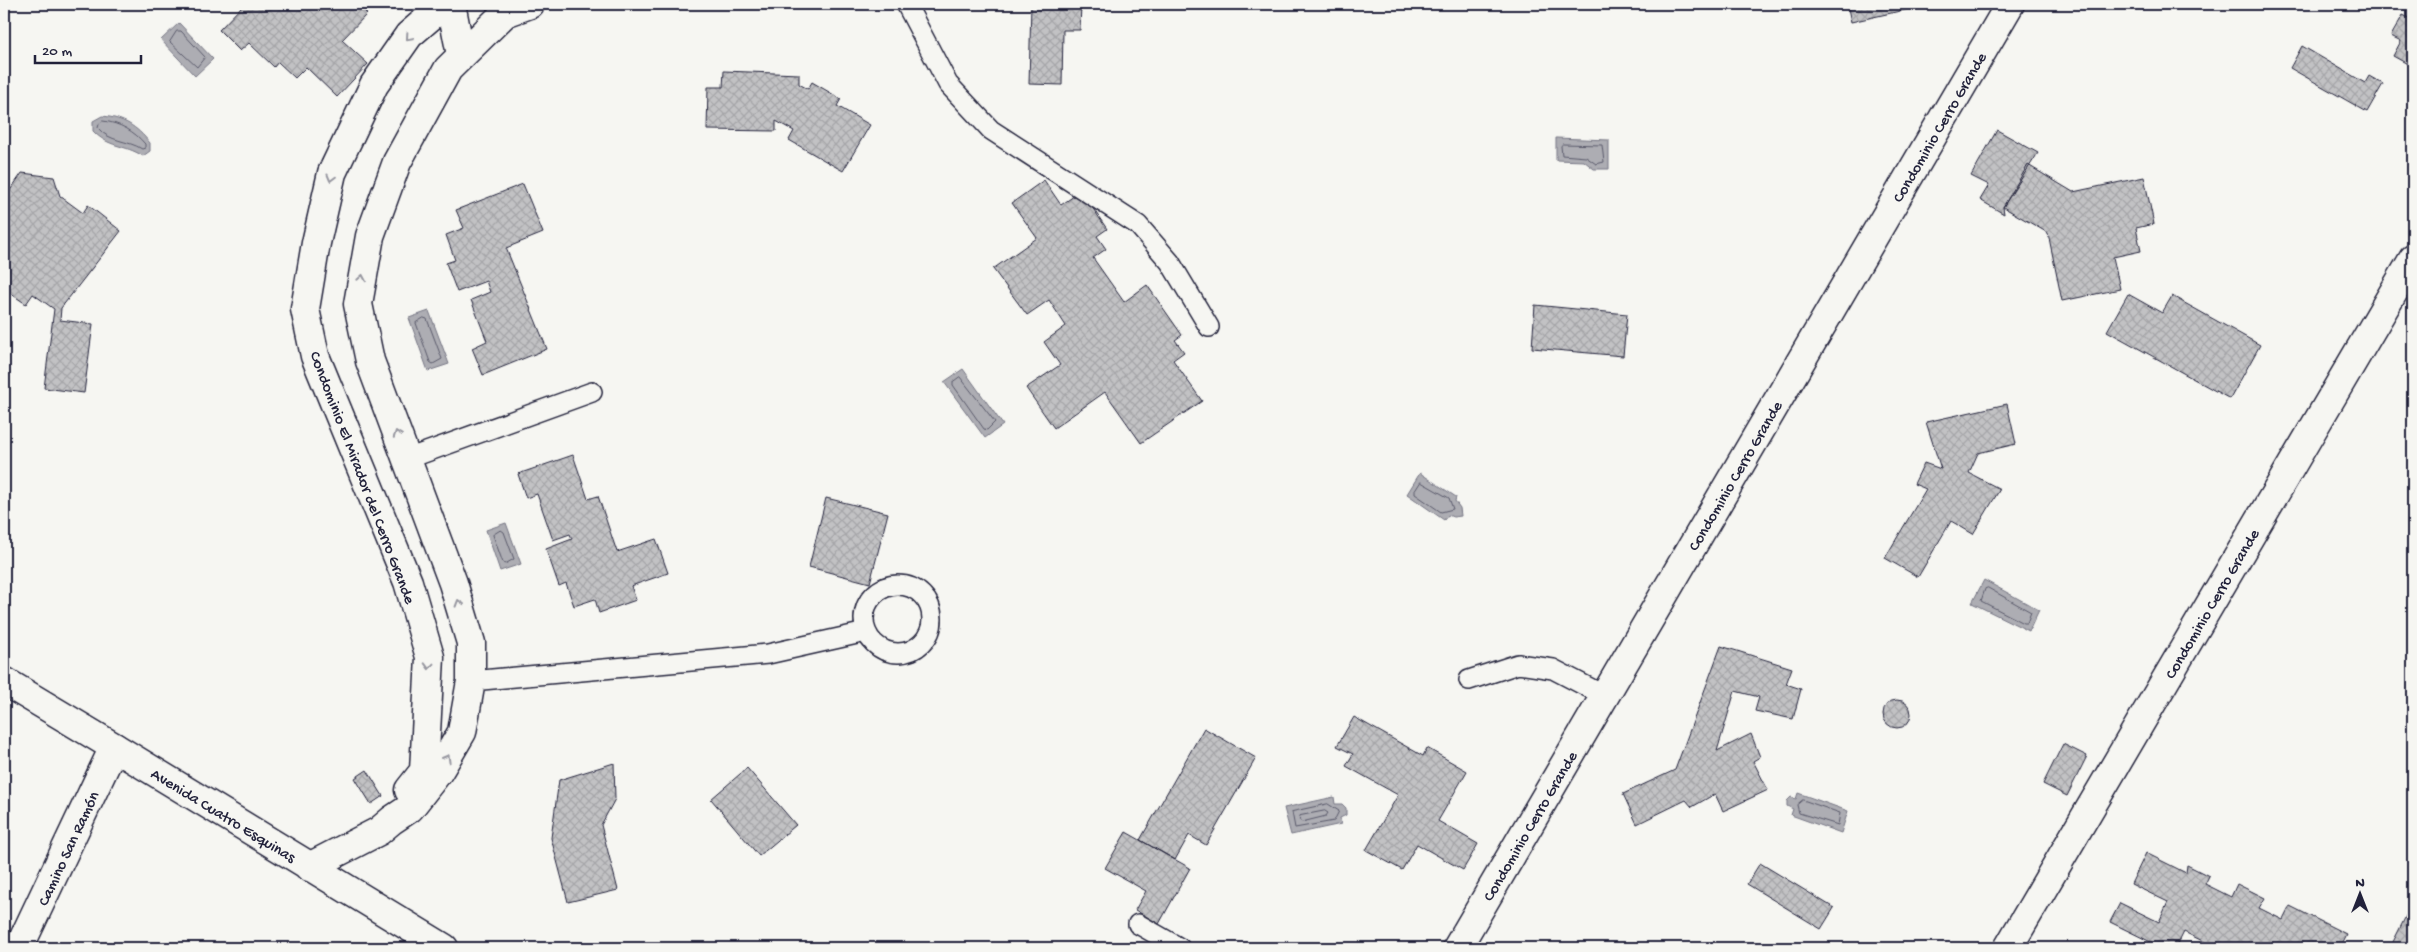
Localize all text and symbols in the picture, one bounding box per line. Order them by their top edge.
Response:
one-way arrow [406,31,415,40]
scale bar [35,32,141,64]
text: 20 m [42,43,72,61]
street label: Condominio Cerro Grande [1890,49,1993,207]
one-way arrow [326,174,337,183]
one-way arrow [357,273,367,282]
street label: Condominio El Mirador del Cerro Grande [304,349,418,608]
street label: Condominio Cerro Grande [1686,398,1789,555]
one-way arrow [393,430,403,438]
street label: Condominio Cerro Grande [2162,526,2266,683]
one-way arrow [455,599,465,607]
one-way arrow [424,662,435,670]
street label: Condominio Cerro Grande [1480,748,1583,906]
one-way arrow [440,755,450,764]
street label: Avenida Cuatro Esquinas [146,766,299,869]
street label: Camino San Ramón [35,789,105,910]
north arrow [2334,870,2384,920]
text: N [2355,875,2365,892]

